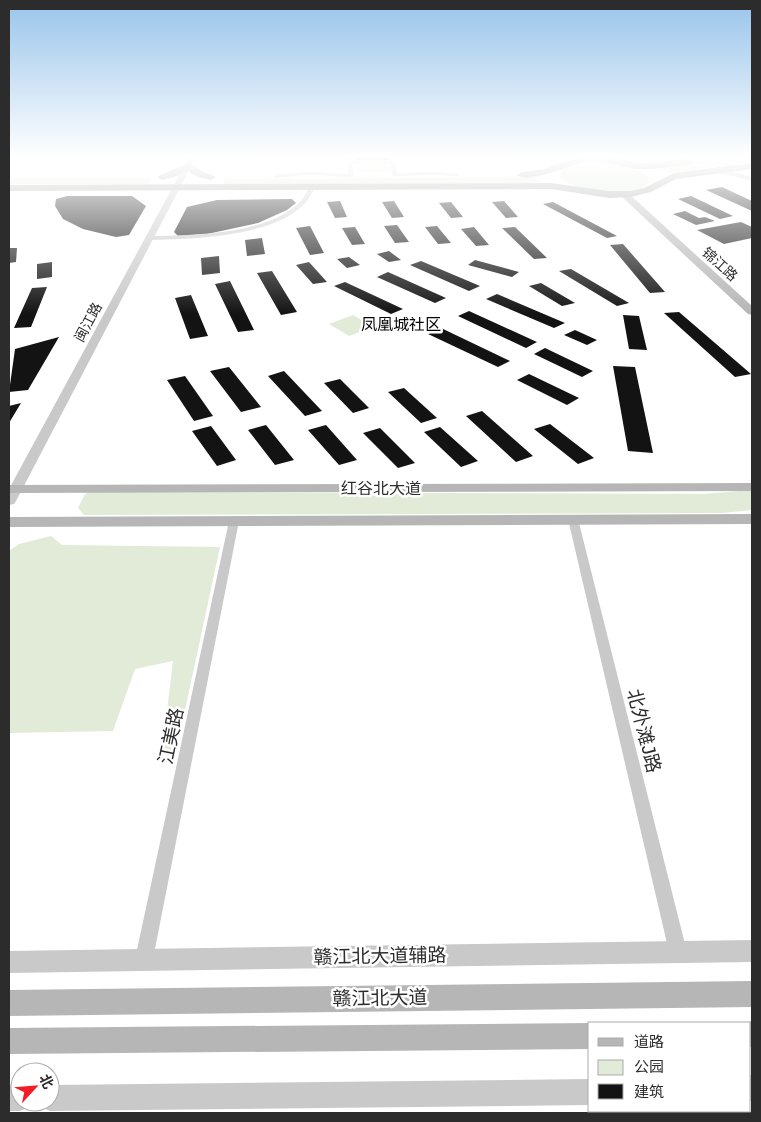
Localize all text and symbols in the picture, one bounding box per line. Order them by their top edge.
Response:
street label: 锦江路 [699,244,741,284]
street label: 闽江路 [71,300,105,344]
district label: 凤凰城社区 [361,316,441,333]
street label: 红谷北大道 [341,480,421,497]
street label: 北外滩J路 [623,687,665,775]
street label: 江美路 [155,706,187,766]
street label: 赣江北大道辅路 [313,944,447,968]
street label: 赣江北大道 [332,987,428,1009]
legend [588,1022,751,1112]
text: 道路 [634,1033,664,1050]
text: 公园 [634,1058,664,1075]
north arrow [10,1062,60,1112]
text: 北 [36,1072,57,1091]
text: 建筑 [634,1083,664,1100]

